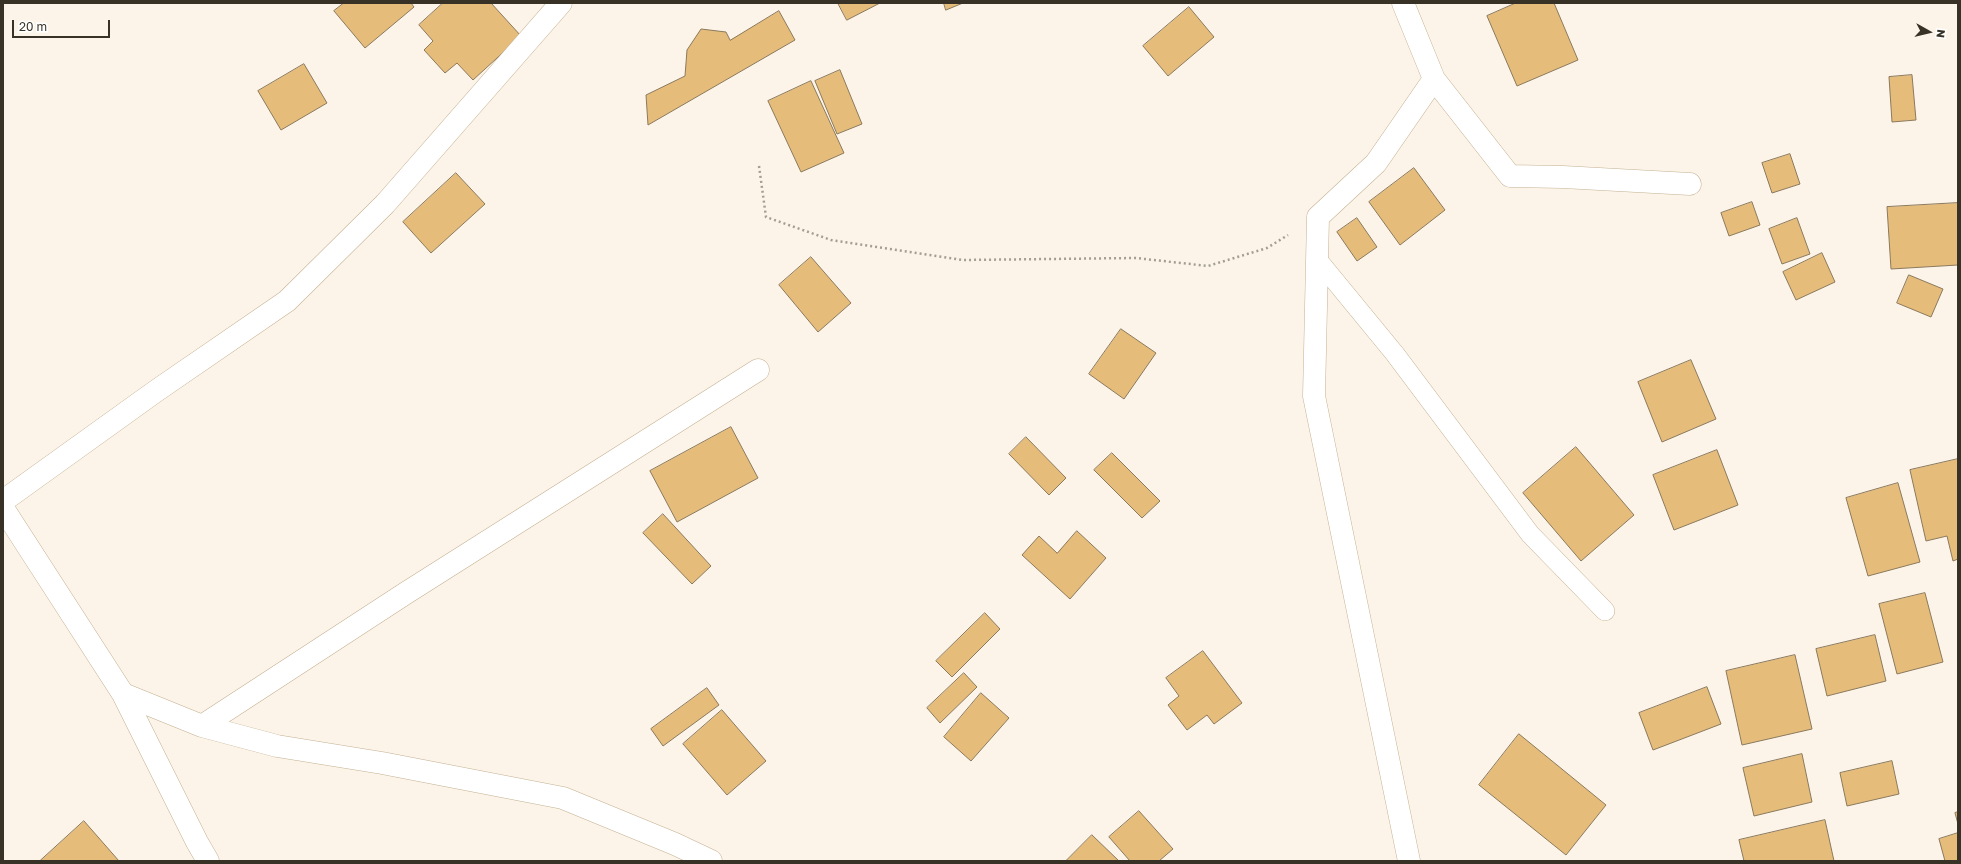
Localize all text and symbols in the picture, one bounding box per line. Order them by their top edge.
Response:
scale bar [14,12,112,38]
north arrow [1909,12,1949,52]
text: 20 m [19,19,47,34]
text: N [1934,29,1948,39]

